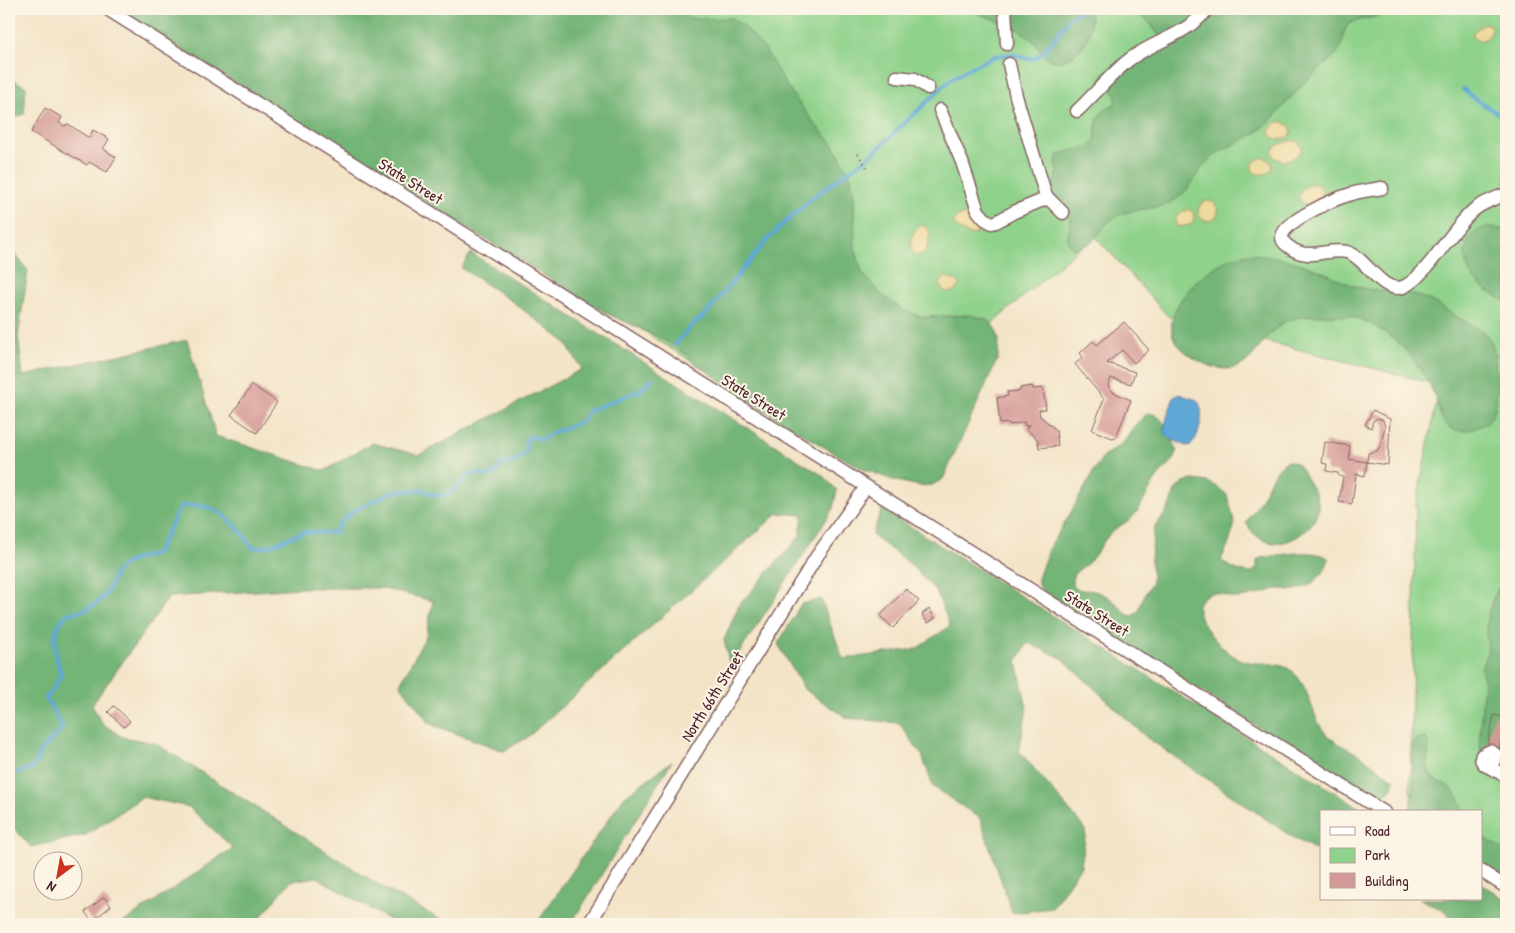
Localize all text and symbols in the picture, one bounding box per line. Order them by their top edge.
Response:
street label: State Street [375,153,448,210]
street label: State Street [718,369,791,426]
street label: State Street [1061,585,1134,642]
street label: North 66th Street [675,646,749,745]
legend [1320,810,1482,900]
text: Road [1365,820,1390,841]
text: Park [1365,844,1390,865]
north arrow [32,850,82,900]
text: Building [1365,870,1409,891]
text: N [42,877,59,897]

